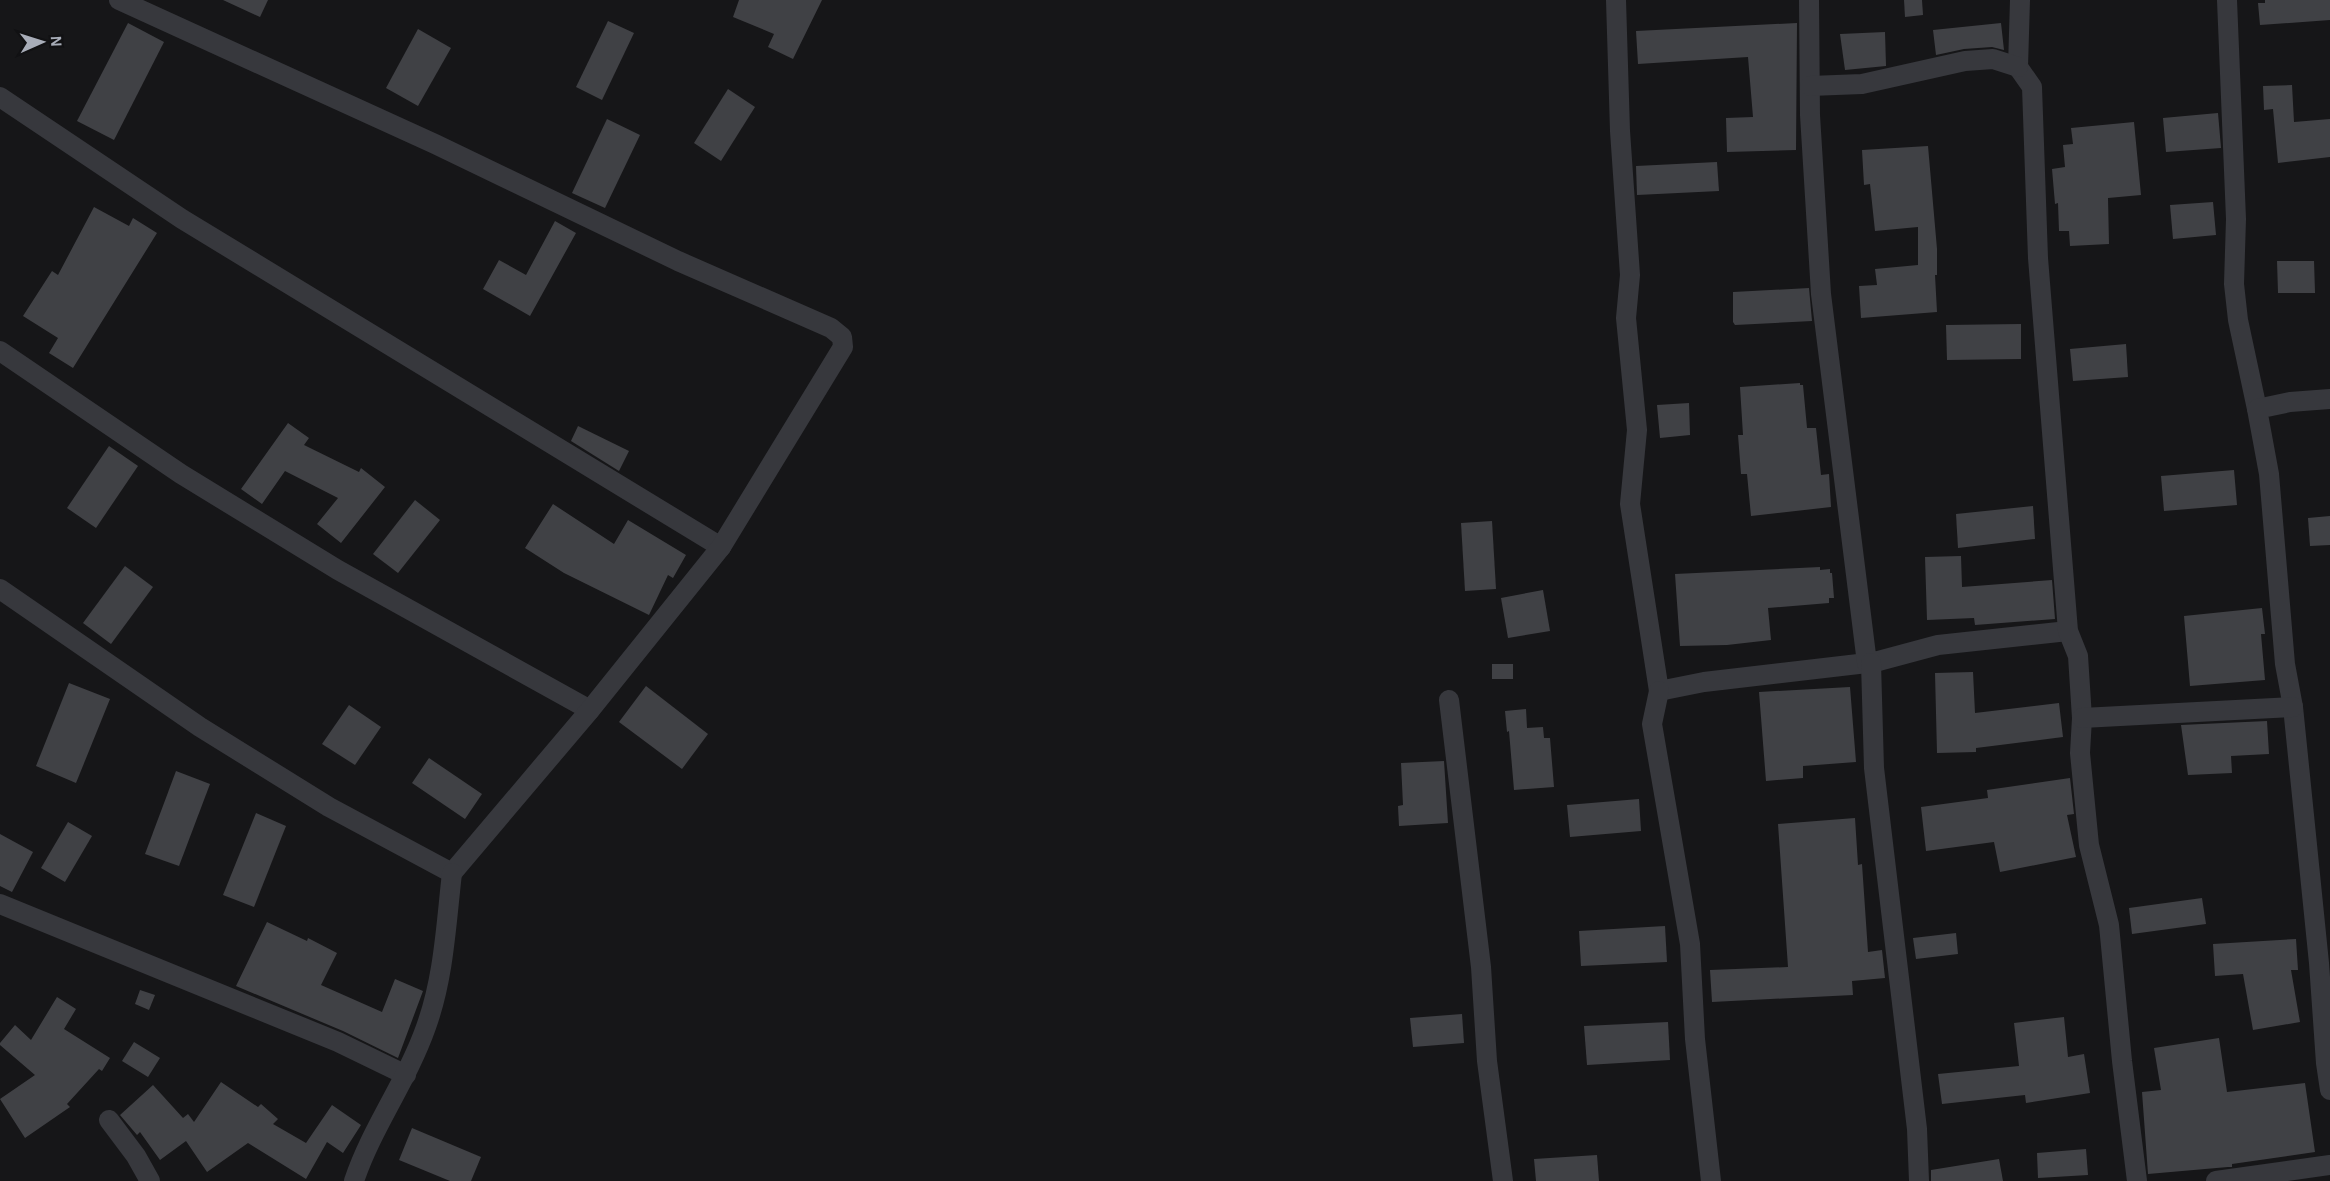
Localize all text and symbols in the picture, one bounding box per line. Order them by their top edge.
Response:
north arrow [12,12,72,72]
text: N [48,35,64,47]

